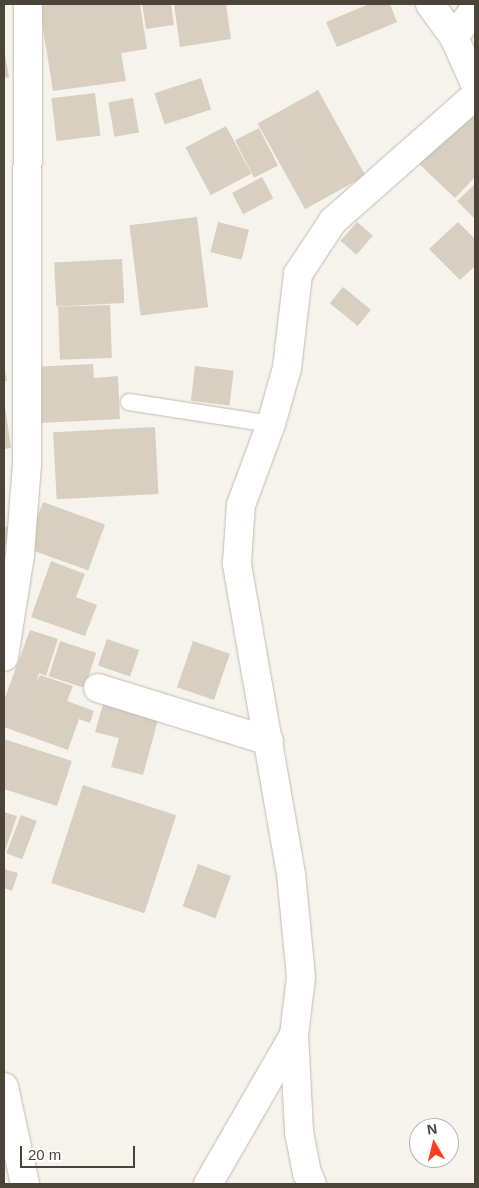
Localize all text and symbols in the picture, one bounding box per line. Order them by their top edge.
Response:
north arrow [409,1118,459,1168]
text: N [426,1121,438,1138]
scale bar [22,1136,138,1168]
text: 20 m [28,1146,61,1163]

